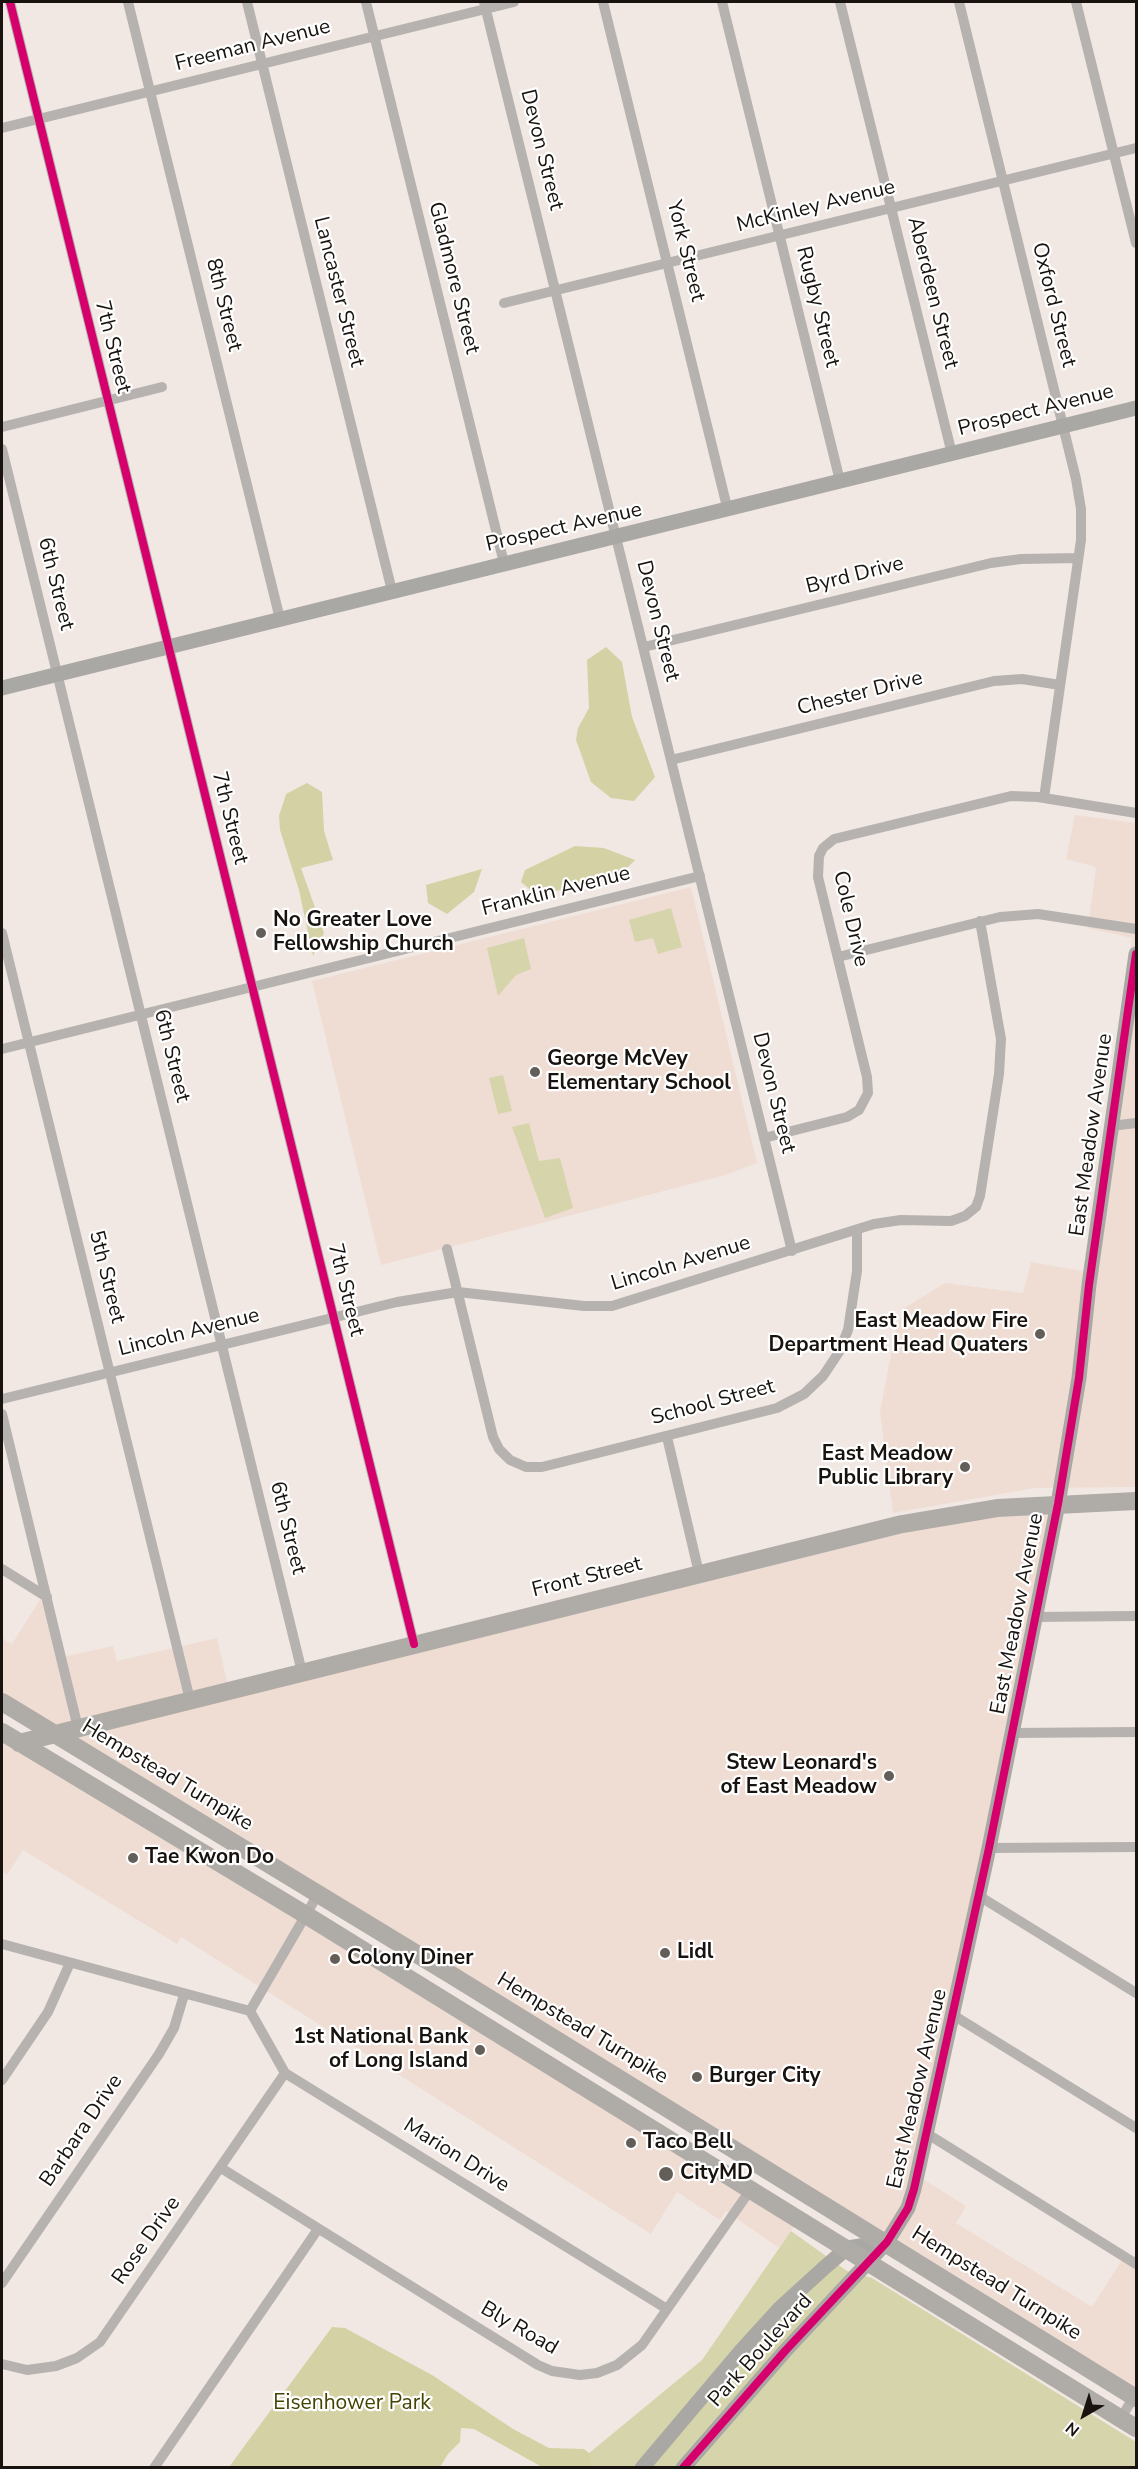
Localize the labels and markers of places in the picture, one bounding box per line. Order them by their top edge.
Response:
place label: No Greater Love Fellowship Church [273,908,454,958]
marker: No Greater Love Fellowship Church [254,926,268,940]
place label: George McVey Elementary School [547,1047,731,1097]
marker: George McVey Elementary School [528,1065,542,1079]
place label: East Meadow Fire Department Head Quaters [769,1309,1028,1359]
marker: East Meadow Fire Department Head Quaters [1033,1327,1047,1341]
place label: East Meadow Public Library [818,1442,953,1492]
marker: East Meadow Public Library [958,1460,972,1474]
place label: Stew Leonard's of East Meadow [720,1751,877,1801]
marker: Stew Leonard's of East Meadow [882,1769,896,1783]
place label: Tae Kwon Do [145,1845,274,1871]
marker: Tae Kwon Do [126,1851,140,1865]
place label: Lidl [677,1940,713,1966]
place label: Colony Diner [347,1946,473,1972]
marker: Lidl [658,1946,672,1960]
marker: Colony Diner [328,1952,342,1966]
place label: 1st National Bank of Long Island [293,2025,468,2075]
marker: 1st National Bank of Long Island [473,2043,487,2057]
place label: Burger City [709,2064,821,2090]
marker: Burger City [690,2070,704,2084]
place label: Taco Bell [643,2130,733,2156]
marker: Taco Bell [624,2136,638,2150]
place label: CityMD [680,2161,753,2187]
marker: CityMD [657,2165,675,2183]

